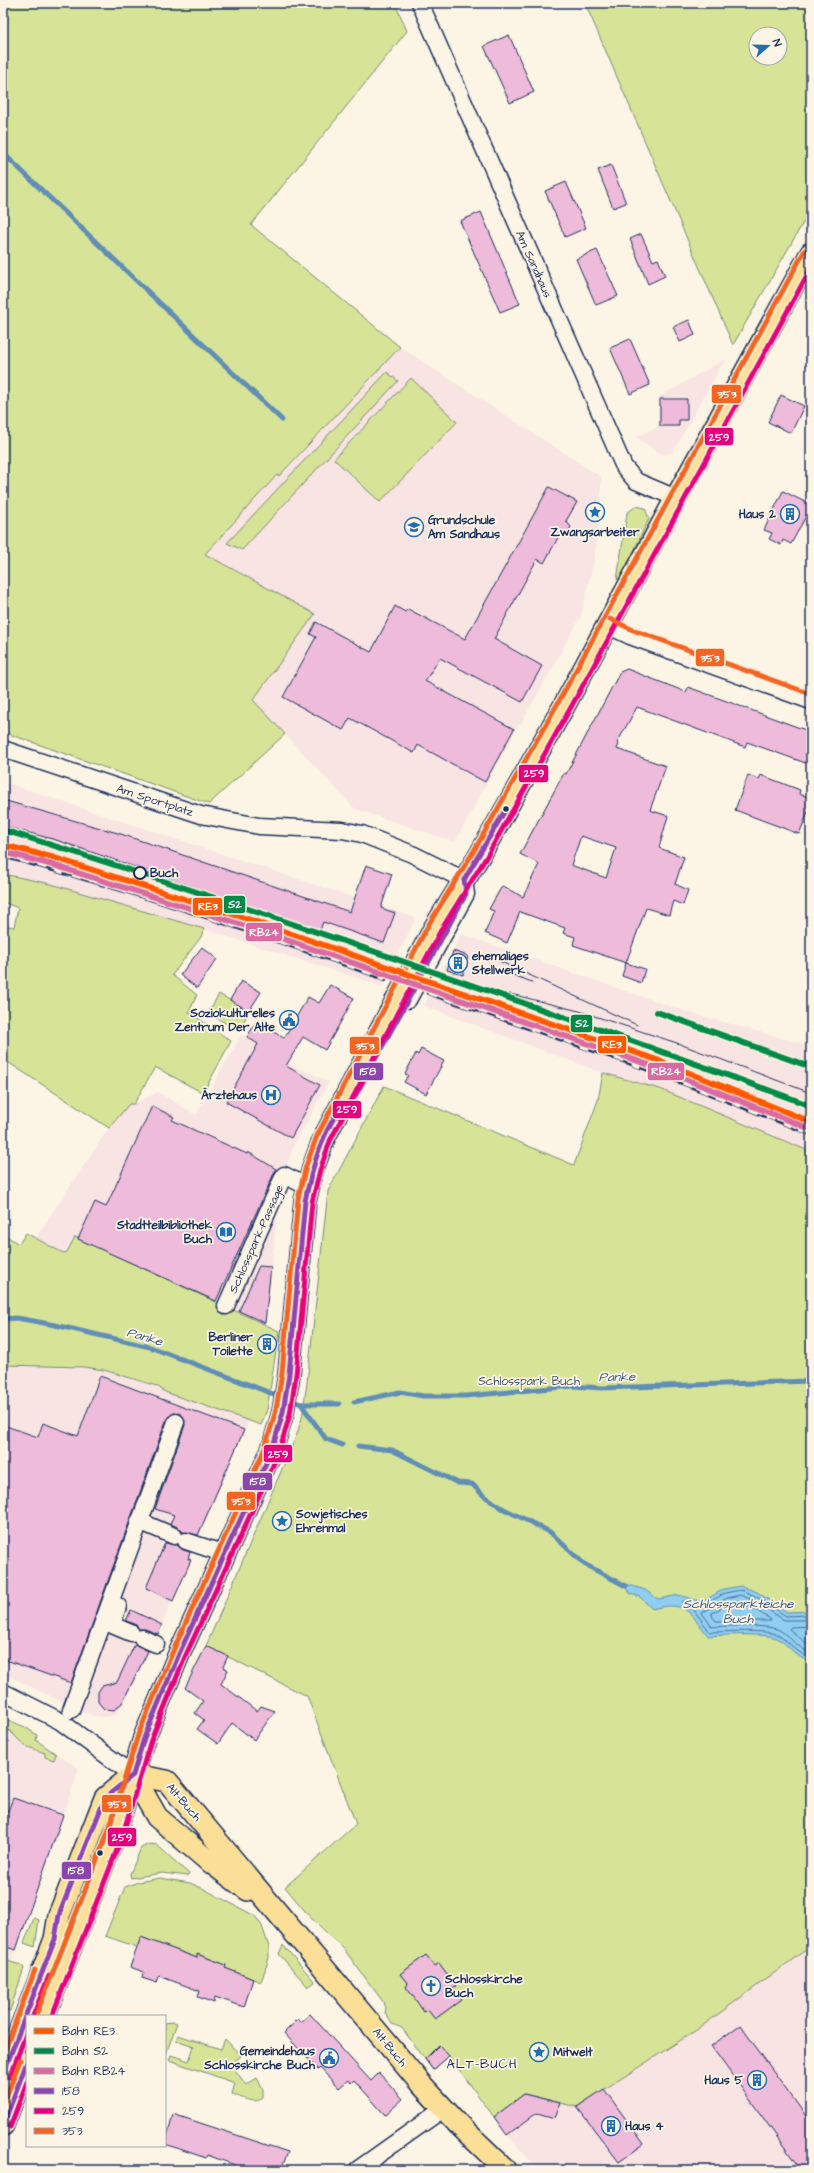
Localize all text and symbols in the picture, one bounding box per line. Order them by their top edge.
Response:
north arrow [748,26,788,66]
text: N [769,37,785,49]
street label: Am Sandhaus [511,228,556,301]
line badge: 353 [711,384,742,404]
text: 353 [717,387,737,402]
line badge: 259 [704,427,734,446]
text: 259 [708,430,729,445]
place icon: Zwangsarbeiter [584,501,606,523]
building icon: Haus 2 [779,503,801,525]
place label: Haus 2 [739,506,776,523]
place label: Grundschule Am Sandhaus [428,512,500,543]
school or university icon: Grundschule Am Sandhaus [403,516,425,538]
place label: Zwangsarbeiter [550,524,640,543]
line badge: 353 [695,648,725,667]
text: 353 [700,651,720,666]
line badge: 259 [518,764,549,783]
text: 259 [523,766,544,781]
street label: Am Sportplatz [114,780,196,821]
unlabelled marker [501,804,511,814]
place label: Buch [150,865,179,882]
marker: Buch [133,866,147,880]
line badge: S2 [223,895,246,914]
line badge: RE3 [192,897,223,916]
text: S2 [227,897,242,912]
text: RE3 [198,899,218,914]
line badge: RB24 [245,922,283,942]
text: RB24 [249,925,279,940]
place label: ehemaliges Stellwerk [471,948,529,979]
building icon: ehemaliges Stellwerk [447,952,469,974]
place label: Soziokulturelles Zentrum Der Alte [175,1005,276,1036]
public building icon: Soziokulturelles Zentrum Der Alte [278,1009,300,1031]
line badge: S2 [570,1014,593,1033]
text: S2 [574,1016,589,1031]
line badge: RE3 [597,1035,627,1054]
line badge: 353 [349,1036,380,1055]
text: RE3 [602,1037,622,1052]
text: 353 [355,1039,375,1054]
line badge: 158 [353,1062,384,1081]
line badge: RB24 [647,1062,685,1081]
text: 158 [360,1064,377,1079]
text: RB24 [651,1064,681,1079]
hospital icon: Ärztehaus [260,1084,282,1106]
place label: Ärztehaus [201,1087,257,1104]
line badge: 259 [332,1100,362,1119]
text: 259 [336,1102,357,1117]
street label: Schlosspark-Passage [225,1182,289,1297]
place label: Stadtteilbibliothek Buch [116,1217,213,1248]
library icon: Stadtteilbibliothek Buch [215,1221,237,1243]
water label: Panke [125,1323,166,1351]
place label: Berliner Toilette [209,1329,254,1360]
building icon: Berliner Toilette [256,1333,278,1355]
water label: Panke [599,1368,636,1386]
park label: Schlosspark Buch [478,1373,580,1390]
line badge: 259 [263,1444,293,1463]
text: 259 [267,1447,288,1462]
line badge: 158 [242,1472,273,1491]
text: 158 [250,1474,267,1489]
line badge: 353 [226,1491,256,1511]
text: 353 [231,1494,251,1509]
place label: Sowjetisches Ehrenmal [295,1506,368,1537]
place icon: Sowjetisches Ehrenmal [271,1510,293,1532]
water label: Schlossparkteiche Buch [683,1595,794,1628]
street label: Alt-Buch [162,1779,205,1825]
line badge: 353 [101,1794,132,1813]
text: 353 [107,1797,127,1812]
line badge: 259 [107,1827,137,1847]
text: 259 [111,1830,132,1845]
unlabelled marker [95,1848,105,1858]
line badge: 158 [61,1861,92,1880]
text: 158 [68,1863,85,1878]
place label: Schlosskirche Buch [444,1971,523,2002]
church icon: Schlosskirche Buch [420,1975,442,1997]
legend [26,2015,166,2147]
text: Bahn RE3 [62,2023,115,2040]
street label: Alt-Buch [368,2024,411,2071]
place icon: Mitwelt [528,2041,550,2063]
text: Bahn S2 [62,2043,108,2060]
place label: Gemeindehaus Schlosskirche Buch [203,2043,316,2074]
place label: Mitwelt [553,2044,593,2061]
public building icon: Gemeindehaus Schlosskirche Buch [318,2047,340,2069]
district label: ALT-BUCH [446,2055,518,2073]
text: Bahn RB24 [62,2063,126,2080]
building icon: Haus 5 [746,2069,768,2091]
place label: Haus 5 [704,2072,743,2089]
text: 158 [62,2083,80,2100]
text: 259 [62,2103,84,2120]
building icon: Haus 4 [600,2115,622,2137]
place label: Haus 4 [625,2118,664,2135]
text: 353 [62,2123,83,2140]

